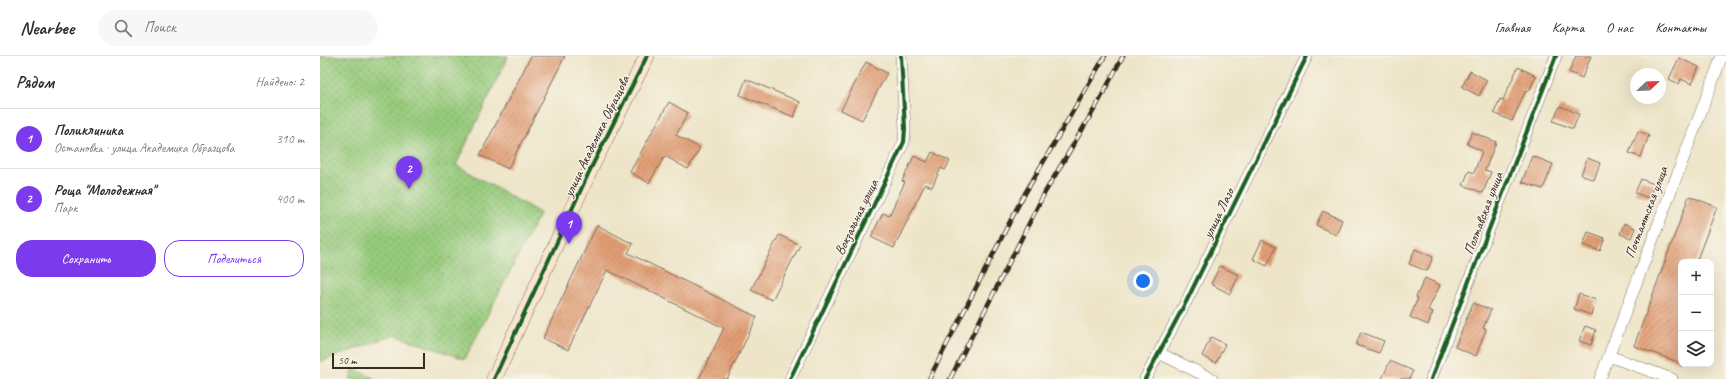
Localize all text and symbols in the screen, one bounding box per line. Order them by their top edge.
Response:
search box [98,10,378,46]
text: Nearbee [20,16,74,40]
icon: search [112,17,134,39]
text: Поиск [144,18,176,37]
text: Главная [1495,19,1530,36]
text: Карта [1552,19,1584,36]
text: О нас [1606,19,1633,36]
text: Контакты [1655,19,1706,36]
north arrow [1630,68,1666,104]
text: Рядом [16,72,54,93]
street label: улица Академика Образцова [559,72,634,200]
text: Найдено: 2 [256,74,304,90]
text: Поликлиника [54,121,123,140]
text: 1 [26,131,32,147]
text: 310 m [276,131,304,147]
text: Остановка · улица Академика Образцова [54,140,235,156]
pin: 2 [396,156,422,189]
street label: Почтамтская улица [1621,163,1672,261]
street label: Полтавская улица [1460,169,1507,257]
street label: Вокзальная улица [831,176,882,258]
text: Роща "Молодежная" [54,181,155,200]
street label: улица Лазо [1199,183,1239,242]
text: 2 [26,191,32,207]
text: 400 m [276,191,304,207]
text: Парк [54,200,77,216]
pin: 1 [556,211,582,244]
button: Сохранить [16,240,156,277]
button: Поделиться [164,240,304,277]
map controls [1678,259,1714,367]
button: + [1678,259,1714,295]
your location [1133,271,1153,291]
button: − [1678,295,1714,331]
button: layers [1678,331,1714,367]
scale bar [332,351,425,370]
text: 50 m [338,353,357,367]

